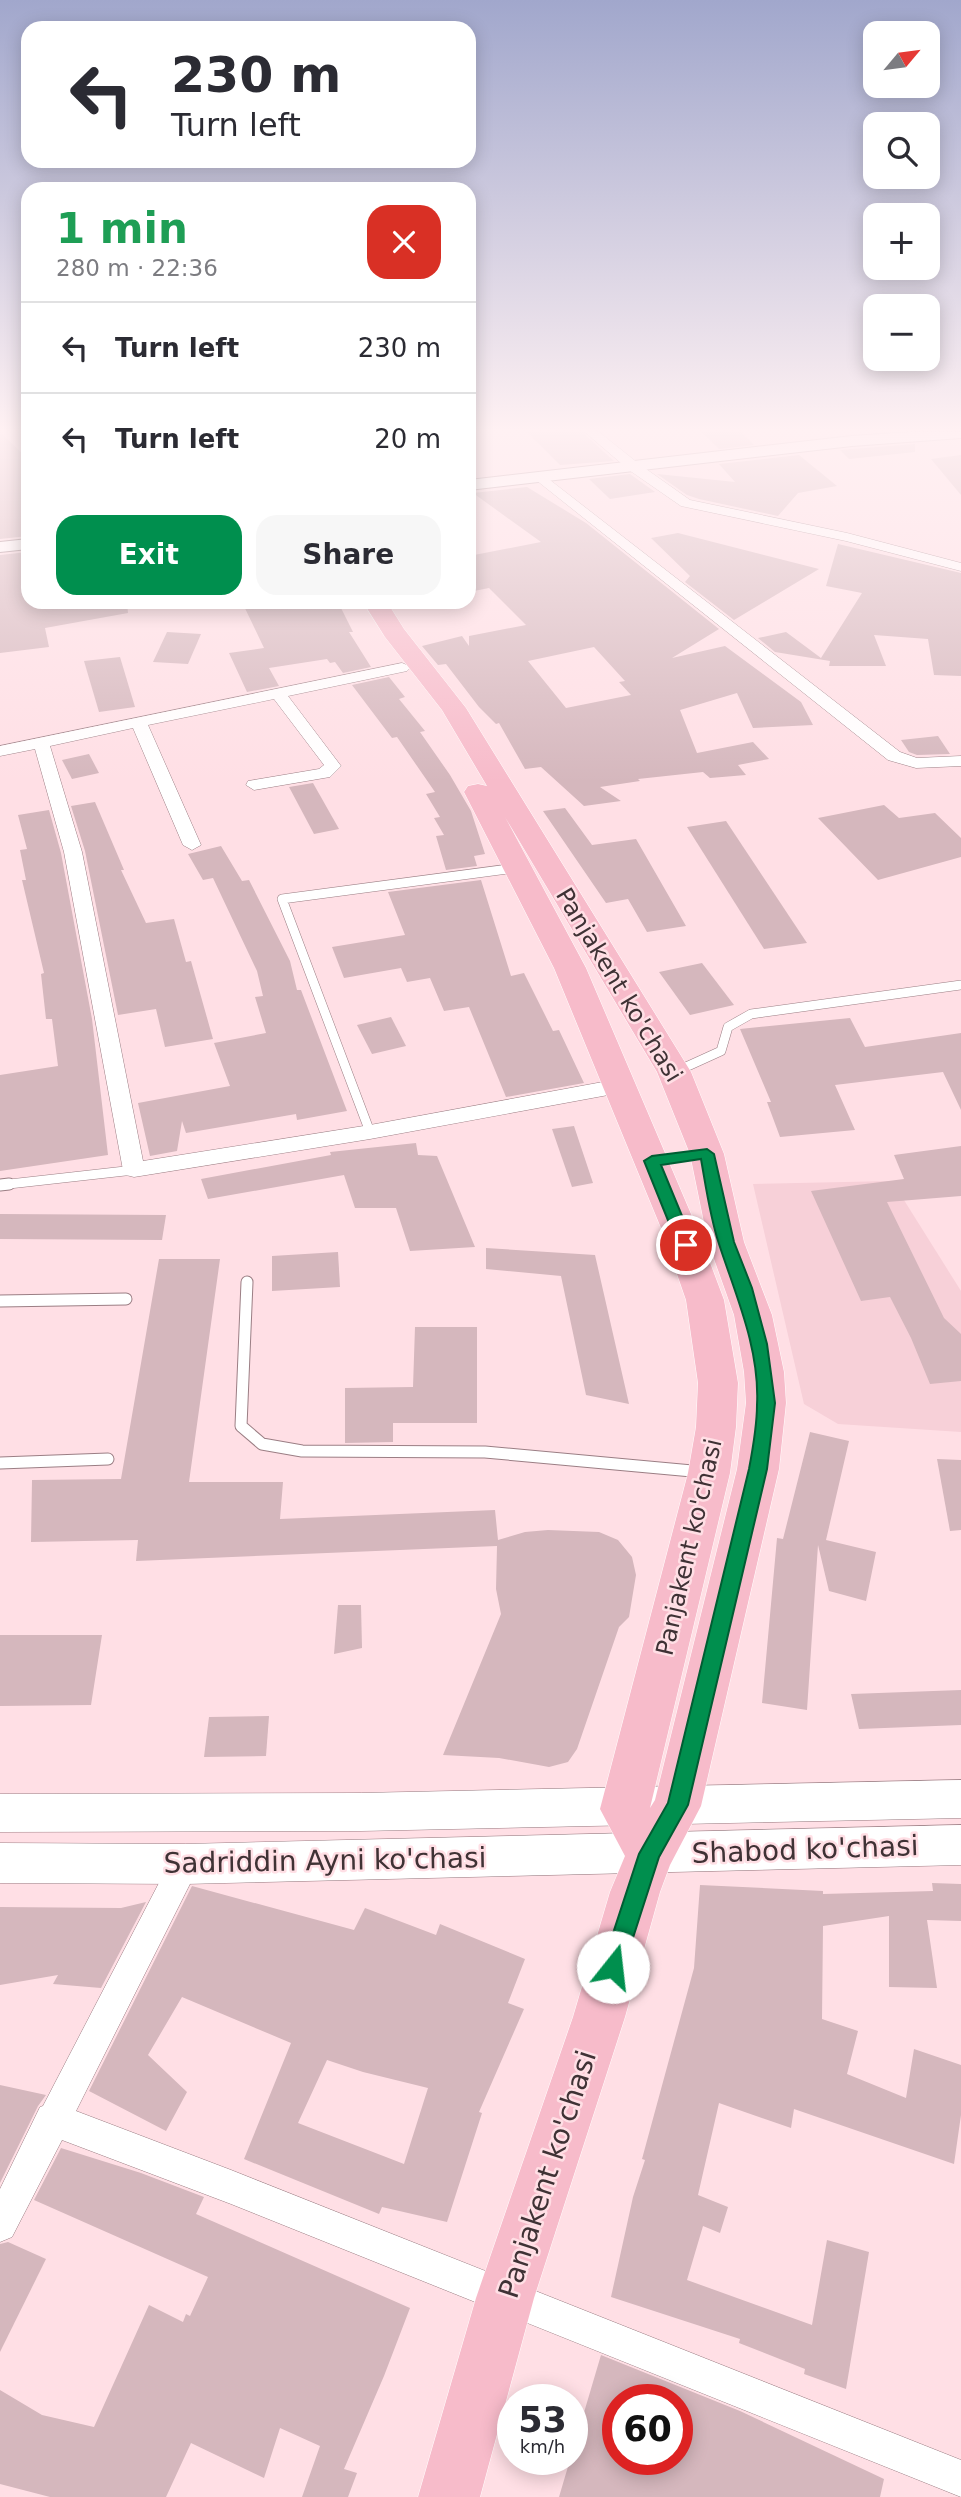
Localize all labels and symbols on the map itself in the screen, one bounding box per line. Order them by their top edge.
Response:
north arrow [863,21,940,98]
street label: Panjakent ko'chasi [550,883,688,1087]
pin [656,1215,716,1275]
street label: Panjakent ko'chasi [650,1436,728,1658]
street label: Shabod ko'chasi [691,1829,919,1870]
street label: Sadriddin Ayni ko'chasi [163,1841,487,1880]
position arrow [576,1930,650,2004]
street label: Panjakent ko'chasi [492,2046,603,2302]
speed limit sign: 60 [602,2384,693,2475]

